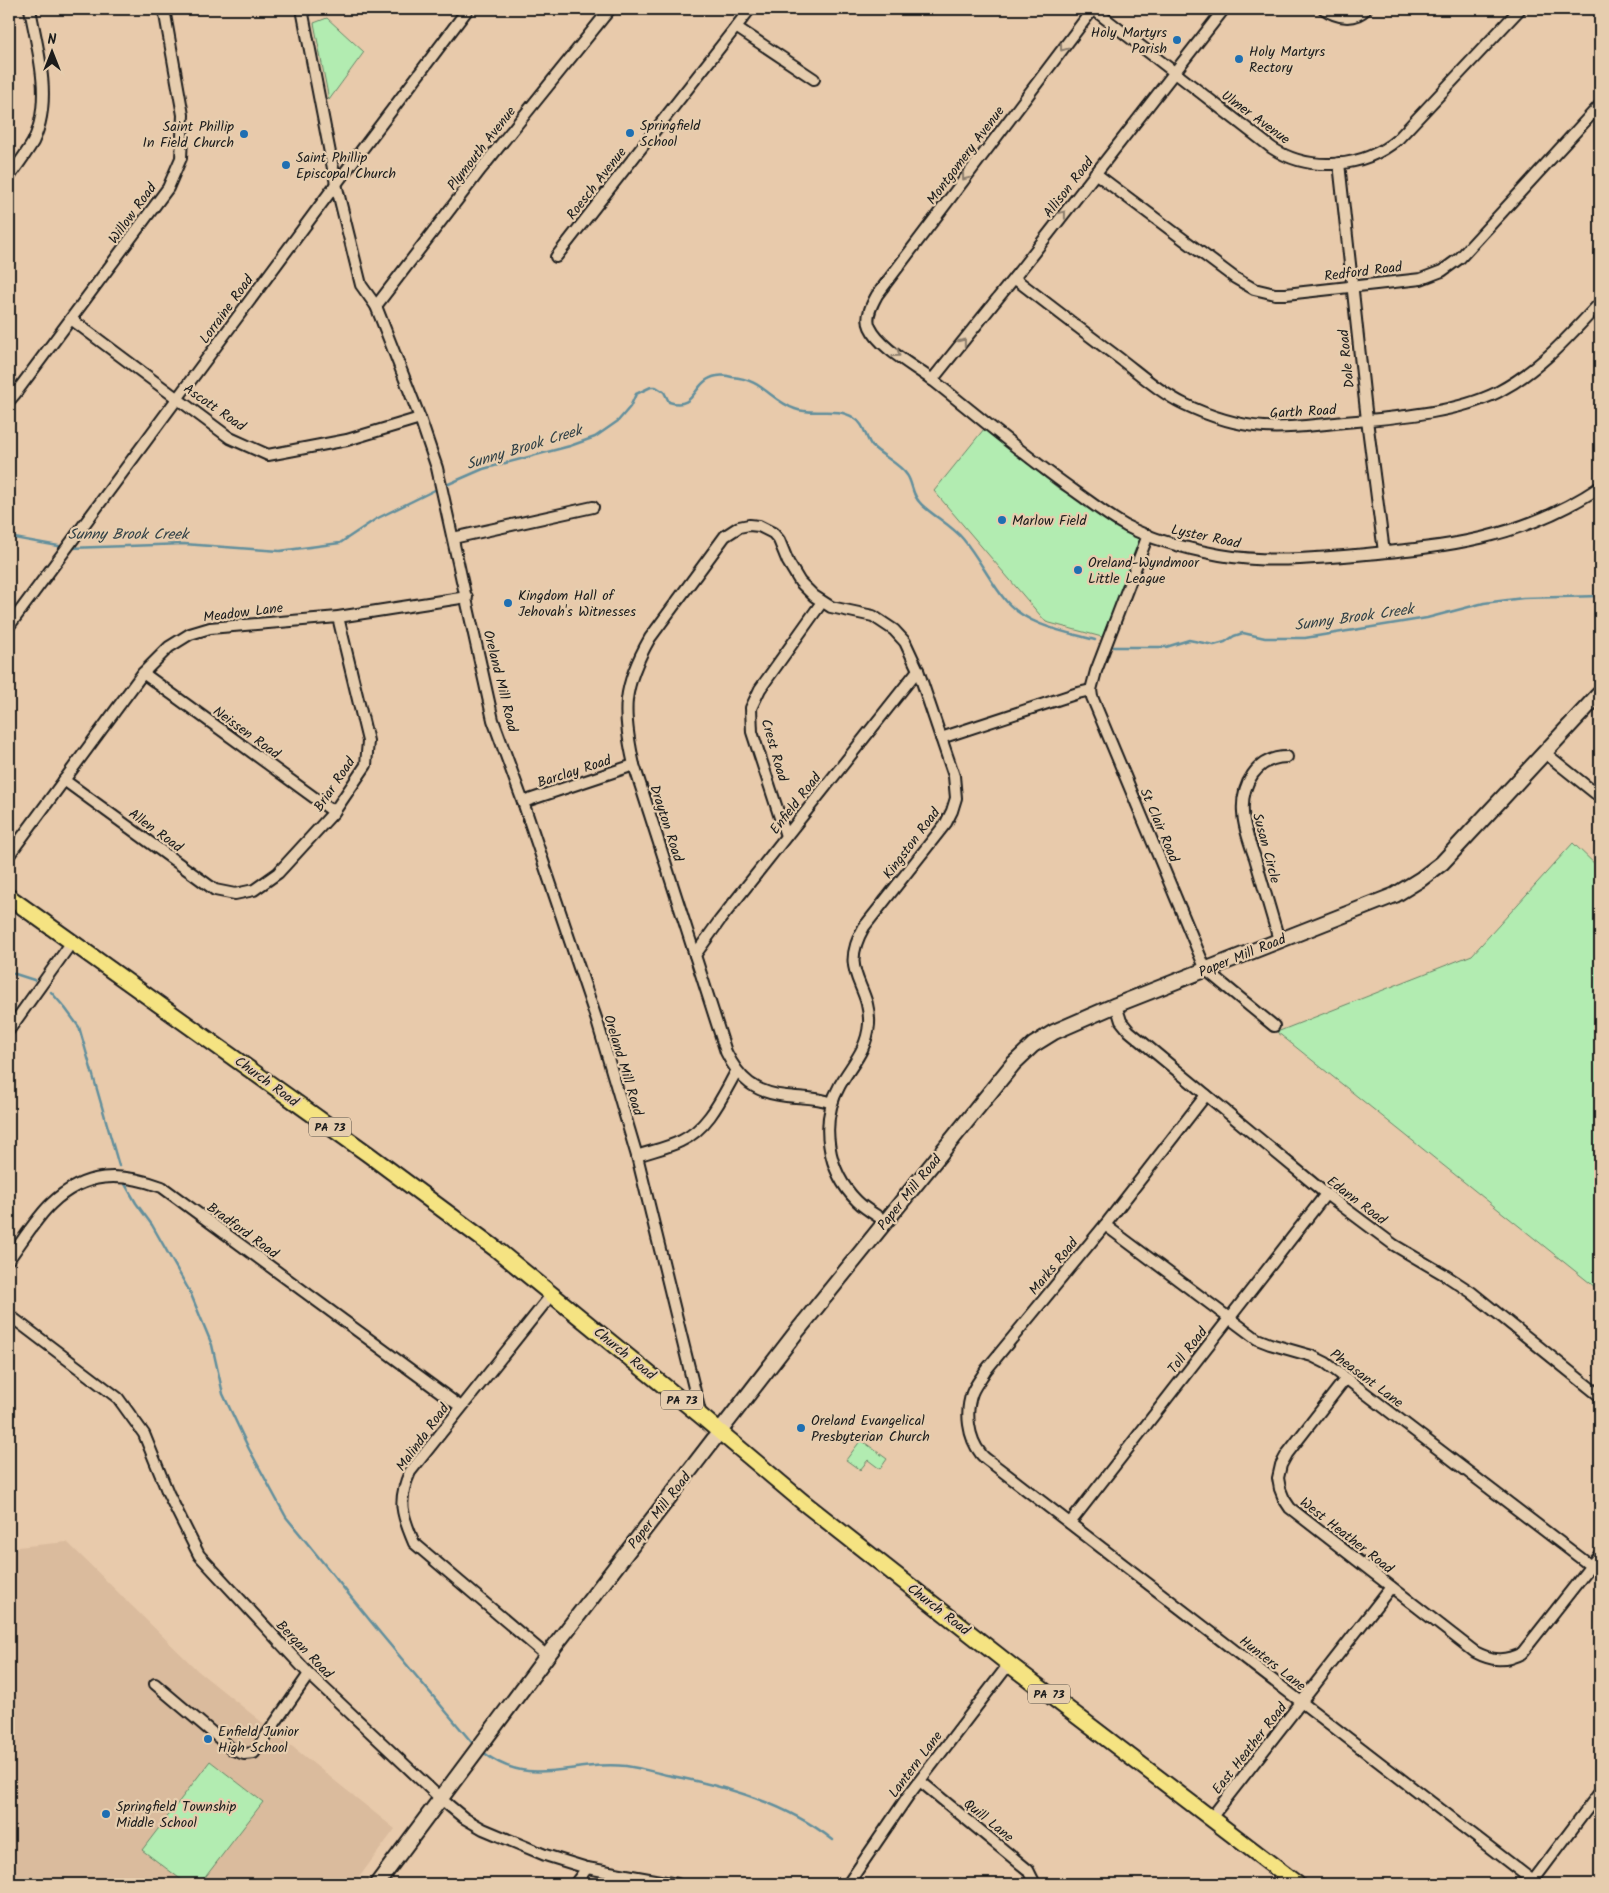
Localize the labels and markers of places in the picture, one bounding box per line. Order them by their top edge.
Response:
place label: Holy Martyrs Parish [1091,22,1167,60]
marker: Holy Martyrs Parish [1171,34,1183,46]
place label: Holy Martyrs Rectory [1249,41,1325,79]
marker: Holy Martyrs Rectory [1233,53,1245,65]
place label: Springfield School [640,115,701,153]
place label: Saint Phillip In Field Church [143,116,234,154]
marker: Springfield School [624,127,636,139]
marker: Saint Phillip In Field Church [238,128,250,140]
place label: Saint Phillip Episcopal Church [296,147,396,185]
marker: Saint Phillip Episcopal Church [280,159,292,171]
place label: Marlow Field [1012,510,1087,532]
marker: Marlow Field [996,514,1008,526]
place label: Oreland-Wyndmoor Little League [1088,552,1200,590]
marker: Oreland-Wyndmoor Little League [1072,564,1084,576]
place label: Kingdom Hall of Jehovah's Witnesses [518,585,636,623]
marker: Kingdom Hall of Jehovah's Witnesses [502,597,514,609]
place label: Oreland Evangelical Presbyterian Church [811,1410,930,1448]
marker: Oreland Evangelical Presbyterian Church [795,1422,807,1434]
place label: Enfield Junior High School [218,1721,300,1759]
marker: Enfield Junior High School [202,1733,214,1745]
place label: Springfield Township Middle School [116,1796,236,1834]
marker: Springfield Township Middle School [100,1808,112,1820]

